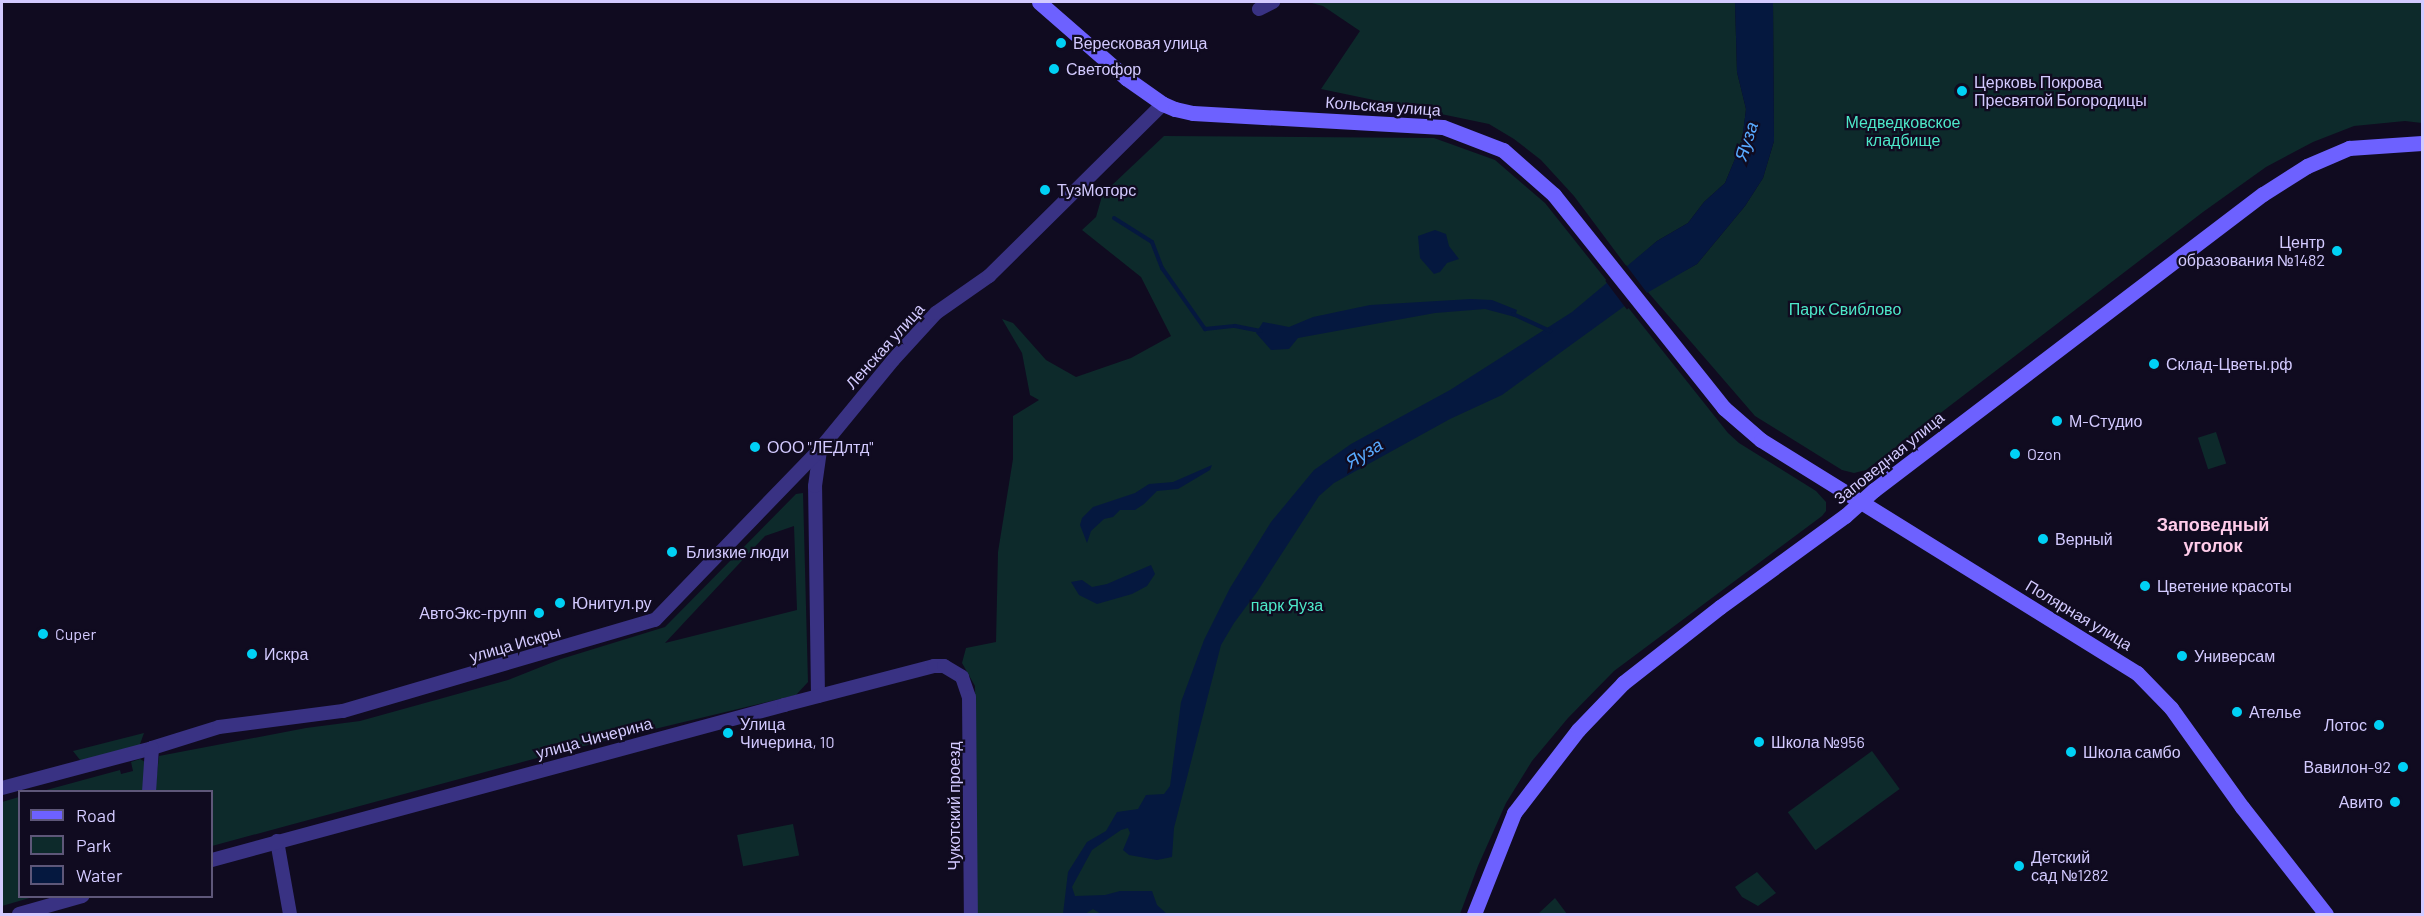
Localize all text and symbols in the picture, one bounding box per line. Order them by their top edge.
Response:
place label: Вересковая улица [1073,33,1208,53]
marker: Вересковая улица [1054,36,1068,50]
place label: Светофор [1066,59,1141,79]
marker: Светофор [1047,62,1061,76]
place label: Церковь Покрова Пресвятой Богородицы [1974,72,2147,110]
marker: Церковь Покрова Пресвятой Богородицы [1955,84,1969,98]
street label: Кольская улица [1325,92,1441,120]
park label: Медведковское кладбище [1846,112,1960,150]
water label: Яуза [1730,119,1762,163]
place label: ТузМоторс [1057,180,1136,200]
marker: ТузМоторс [1038,183,1052,197]
place label: Центр образования №1482 [2178,232,2325,270]
marker: Центр образования №1482 [2330,244,2344,258]
street label: Ленская улица [842,299,928,393]
park label: Парк Свиблово [1789,299,1901,319]
place label: Склад-Цветы.рф [2166,354,2292,374]
marker: Склад-Цветы.рф [2147,357,2161,371]
street label: Заповедная улица [1830,408,1948,508]
place label: М-Студио [2069,411,2142,431]
marker: М-Студио [2050,414,2064,428]
water label: Яуза [1342,433,1386,473]
place label: ООО "ЛЕДлтд" [767,437,873,457]
marker: ООО "ЛЕДлтд" [748,440,762,454]
place label: Ozon [2027,444,2061,464]
marker: Ozon [2008,447,2022,461]
district label: Заповедный уголок [2157,514,2269,556]
place label: Верный [2055,529,2113,549]
marker: Верный [2036,532,2050,546]
place label: Близкие люди [686,542,789,562]
marker: Близкие люди [663,543,681,561]
street label: Полярная улица [2022,576,2136,654]
place label: Цветение красоты [2157,576,2292,596]
marker: Цветение красоты [2138,579,2152,593]
place label: Юнитул.ру [572,593,652,613]
park label: парк Яуза [1251,595,1323,615]
marker: Юнитул.ру [553,596,567,610]
place label: АвтоЭкс-групп [419,603,527,623]
marker: АвтоЭкс-групп [532,606,546,620]
street label: улица Искры [467,622,563,666]
place label: Cuper [55,624,96,644]
marker: Cuper [36,627,50,641]
place label: Искра [264,644,308,664]
place label: Универсам [2194,646,2275,666]
marker: Искра [245,647,259,661]
marker: Универсам [2175,649,2189,663]
place label: Ателье [2249,702,2301,722]
marker: Ателье [2230,705,2244,719]
street label: улица Чичерина [534,713,654,763]
place label: Улица Чичерина, 10 [740,714,834,752]
place label: Лотос [2324,715,2367,735]
marker: Лотос [2372,718,2386,732]
marker: Улица Чичерина, 10 [721,726,735,740]
place label: Школа №956 [1771,732,1865,752]
marker: Школа №956 [1752,735,1766,749]
street label: Чукотский проезд [944,742,964,870]
place label: Школа самбо [2083,742,2181,762]
marker: Школа самбо [2064,745,2078,759]
place label: Вавилон-92 [2304,757,2391,777]
marker: Вавилон-92 [2396,760,2410,774]
legend [18,790,213,898]
place label: Авито [2339,792,2383,812]
marker: Авито [2388,795,2402,809]
text: Road [76,804,116,826]
text: Park [76,834,111,856]
place label: Детский сад №1282 [2031,847,2109,885]
marker: Детский сад №1282 [2012,859,2026,873]
text: Water [76,864,123,886]

